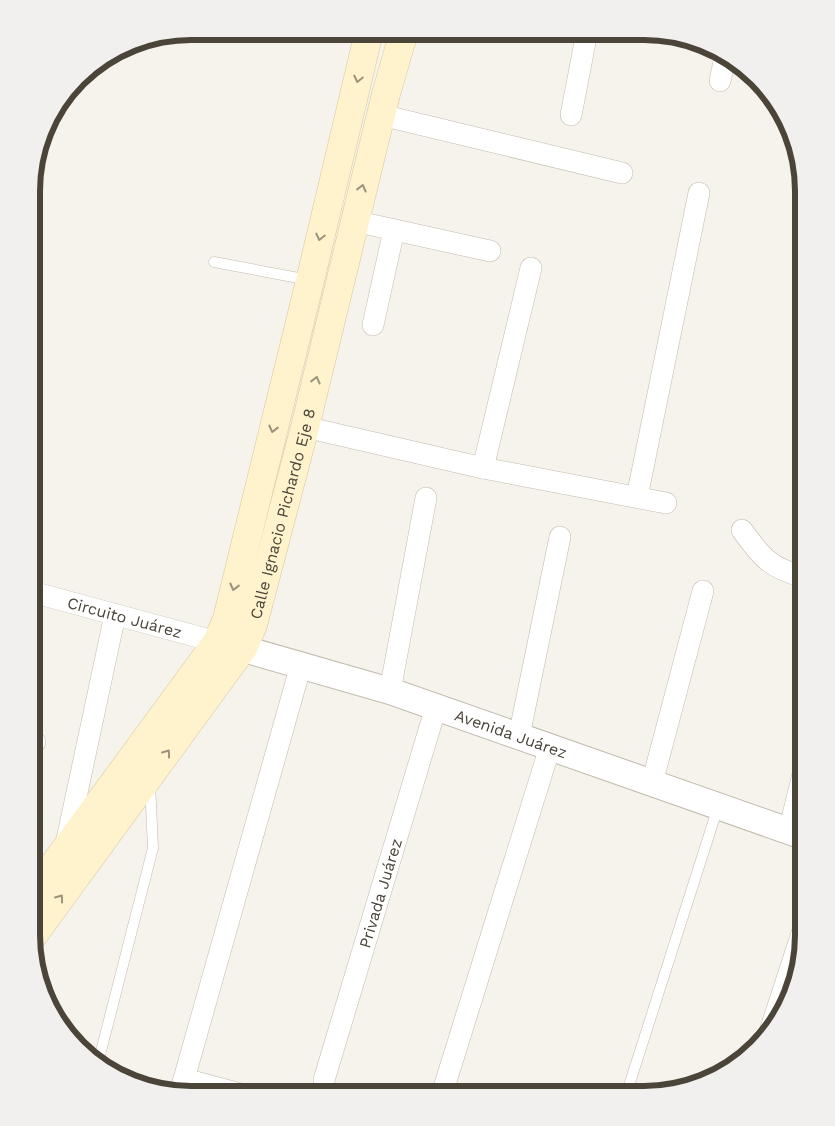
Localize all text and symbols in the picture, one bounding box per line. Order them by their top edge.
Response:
one-way arrow [353,75,364,84]
one-way arrow [357,185,367,193]
one-way arrow [315,233,326,242]
one-way arrow [310,376,321,385]
street label: Calle Ignacio Pichardo Eje 8 [246,406,319,621]
one-way arrow [268,425,279,434]
one-way arrow [229,582,240,591]
street label: Circuito Juárez [65,593,184,642]
street label: Avenida Juárez [452,706,569,762]
one-way arrow [161,750,169,759]
street label: Privada Juárez [355,836,406,950]
one-way arrow [55,895,63,904]

